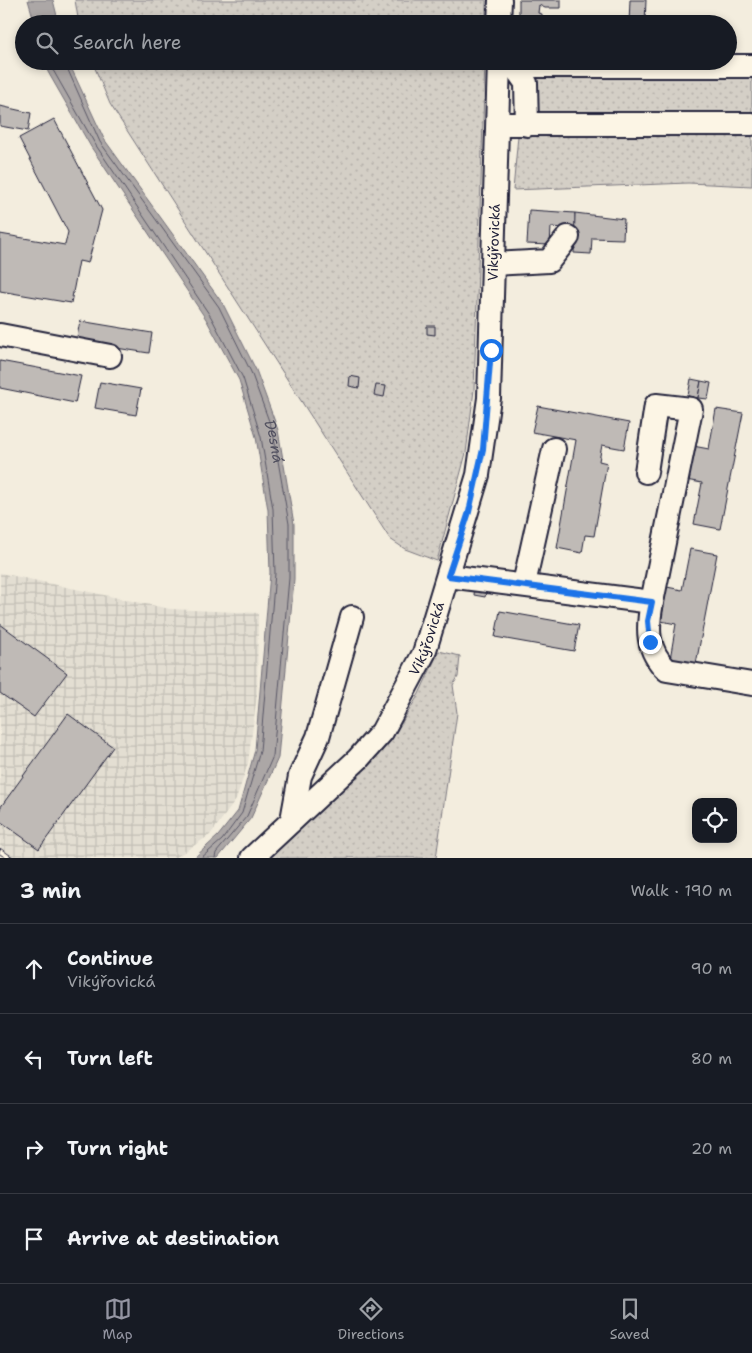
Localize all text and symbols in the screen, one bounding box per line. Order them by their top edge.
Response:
search box [15,15,737,70]
icon: search [33,29,61,57]
text: Search here [73,30,182,55]
street label: Vikýřovická [483,203,504,281]
route start [480,339,503,362]
water label: Desná [259,417,288,465]
street label: Vikýřovická [405,599,448,679]
route end [639,631,662,654]
map controls [692,798,737,843]
button: locate [692,798,737,843]
text: 3 min [20,877,81,905]
text: Walk · 190 m [630,880,732,901]
text: Continue [67,946,153,971]
icon: ahead [20,955,48,983]
text: 90 m [691,958,732,979]
text: Vikýřovická [67,971,155,992]
icon: left [20,1045,48,1073]
text: Turn left [67,1046,153,1071]
text: 80 m [691,1048,732,1069]
icon: right [20,1135,48,1163]
text: Turn right [67,1136,168,1161]
text: 20 m [691,1138,732,1159]
icon: arrive [20,1225,48,1253]
text: Arrive at destination [67,1226,279,1251]
tab: Map [103,1295,133,1343]
tab: Directions [338,1295,404,1343]
tab: Saved [610,1295,649,1343]

